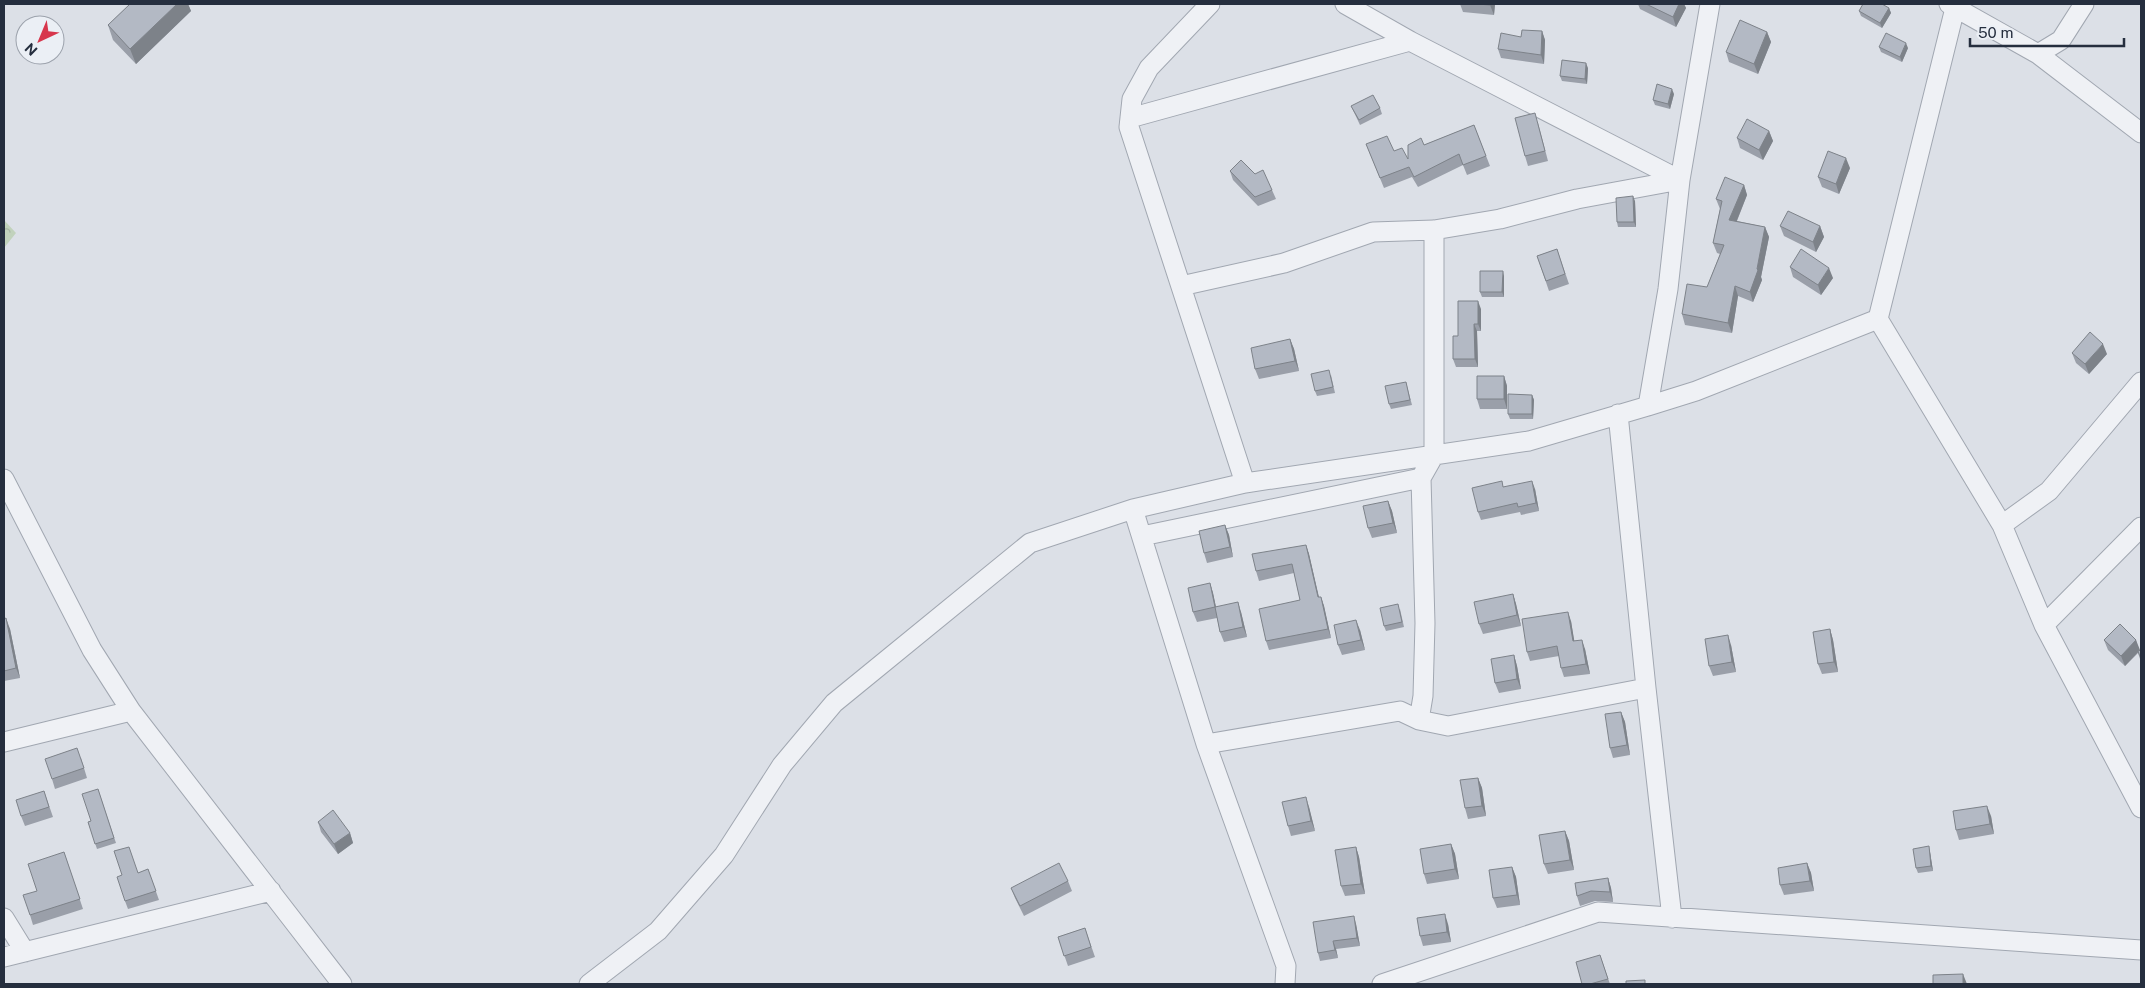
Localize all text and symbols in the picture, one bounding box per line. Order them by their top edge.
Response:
north arrow [15,15,65,65]
scale bar [1970,15,2124,47]
text: 50 m [1978,24,2013,41]
text: N [21,40,40,59]

